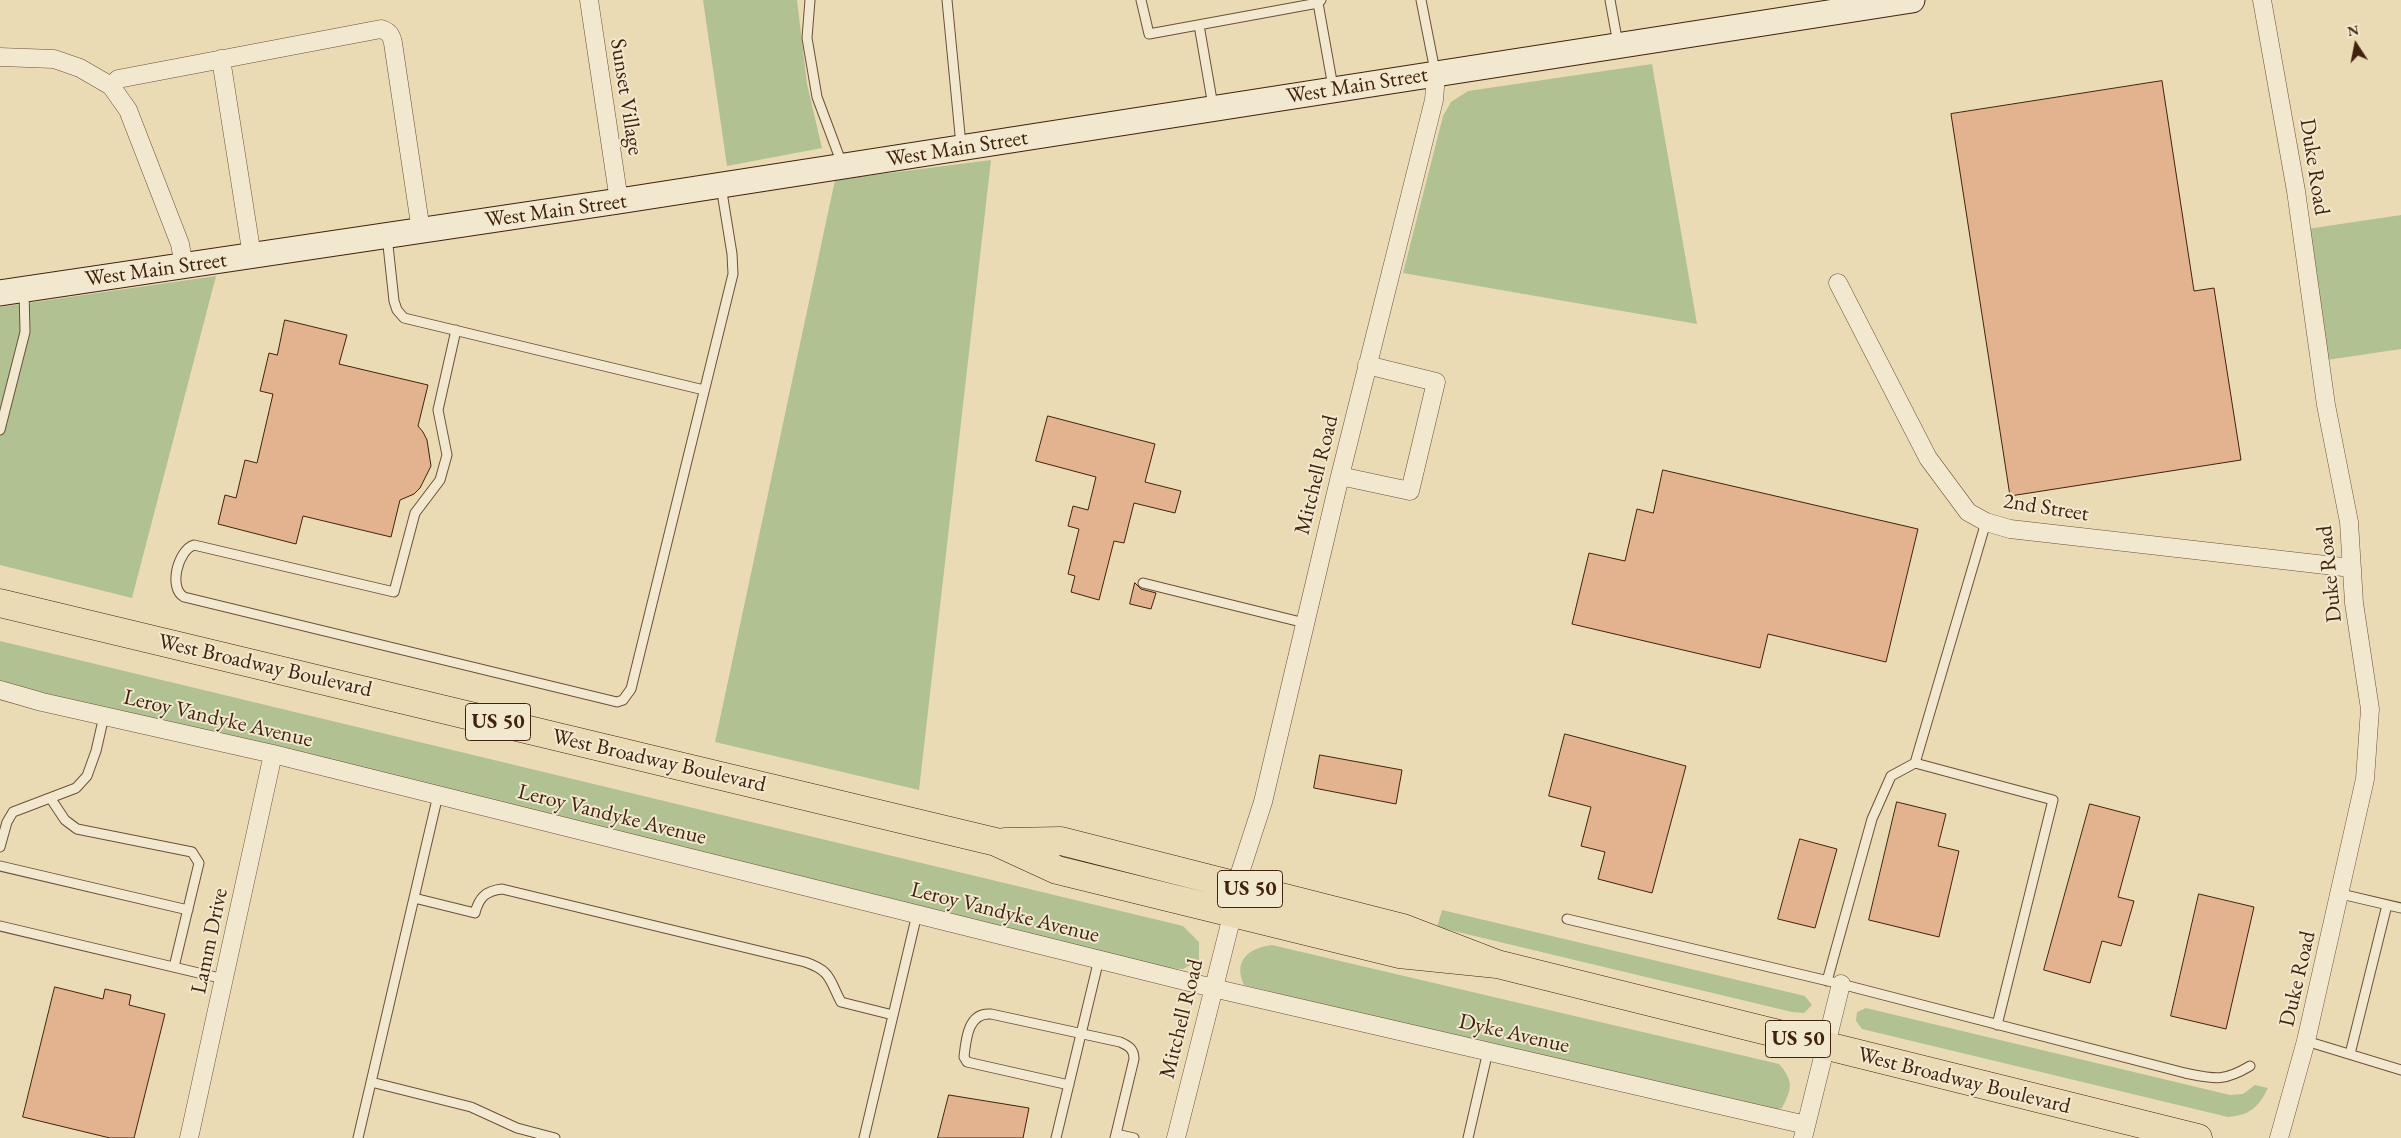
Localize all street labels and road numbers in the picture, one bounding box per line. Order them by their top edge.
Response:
street label: Sunset Village [604,37,648,157]
street label: West Main Street [1284,62,1430,110]
street label: Duke Road [2293,117,2335,217]
street label: West Main Street [884,125,1030,173]
street label: West Main Street [483,188,629,234]
street label: West Main Street [83,247,229,293]
street label: Mitchell Road [1289,413,1345,537]
street label: 2nd Street [2001,488,2091,528]
street label: Duke Road [2312,524,2348,624]
street label: West Broadway Boulevard [155,629,375,703]
street label: Leroy Vandyke Avenue [121,684,315,754]
road number: US 50 [466,704,530,740]
street label: West Broadway Boulevard [549,724,769,798]
street label: Leroy Vandyke Avenue [515,779,709,851]
road number: US 50 [1218,871,1282,908]
street label: Leroy Vandyke Avenue [908,877,1102,949]
street label: Lamm Drive [186,886,234,996]
street label: Duke Road [2274,929,2322,1029]
street label: Mitchell Road [1154,957,1210,1081]
street label: Dyke Avenue [1456,1008,1572,1060]
road number: US 50 [1766,1021,1830,1058]
street label: West Broadway Boulevard [1855,1042,2073,1120]

